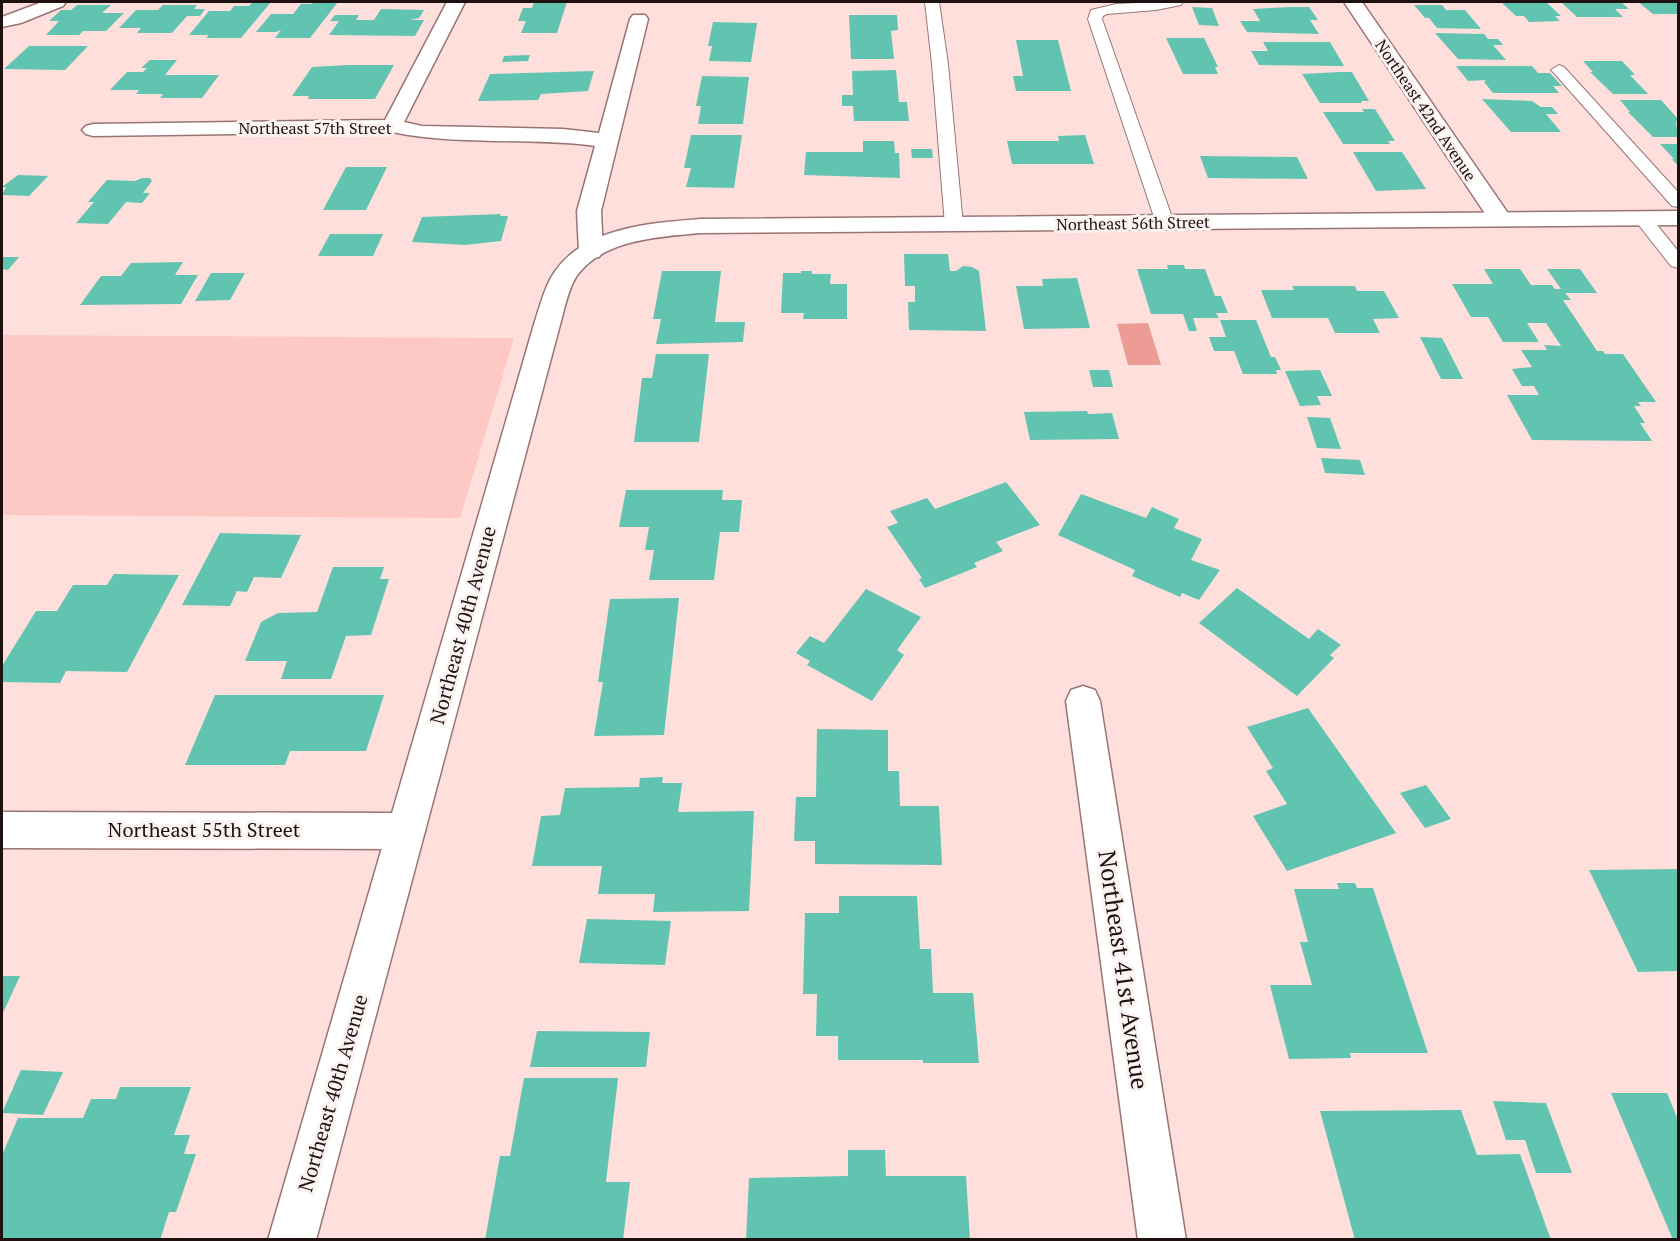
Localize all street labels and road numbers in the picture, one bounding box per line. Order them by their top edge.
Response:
street label: Northeast 42nd Avenue [1370,35,1482,185]
street label: Northeast 57th Street [238,117,392,139]
street label: Northeast 56th Street [1056,211,1210,235]
street label: Northeast 40th Avenue [423,523,502,727]
street label: Northeast 55th Street [108,816,301,843]
street label: Northeast 41st Avenue [1091,848,1157,1092]
street label: Northeast 40th Avenue [291,991,374,1195]

